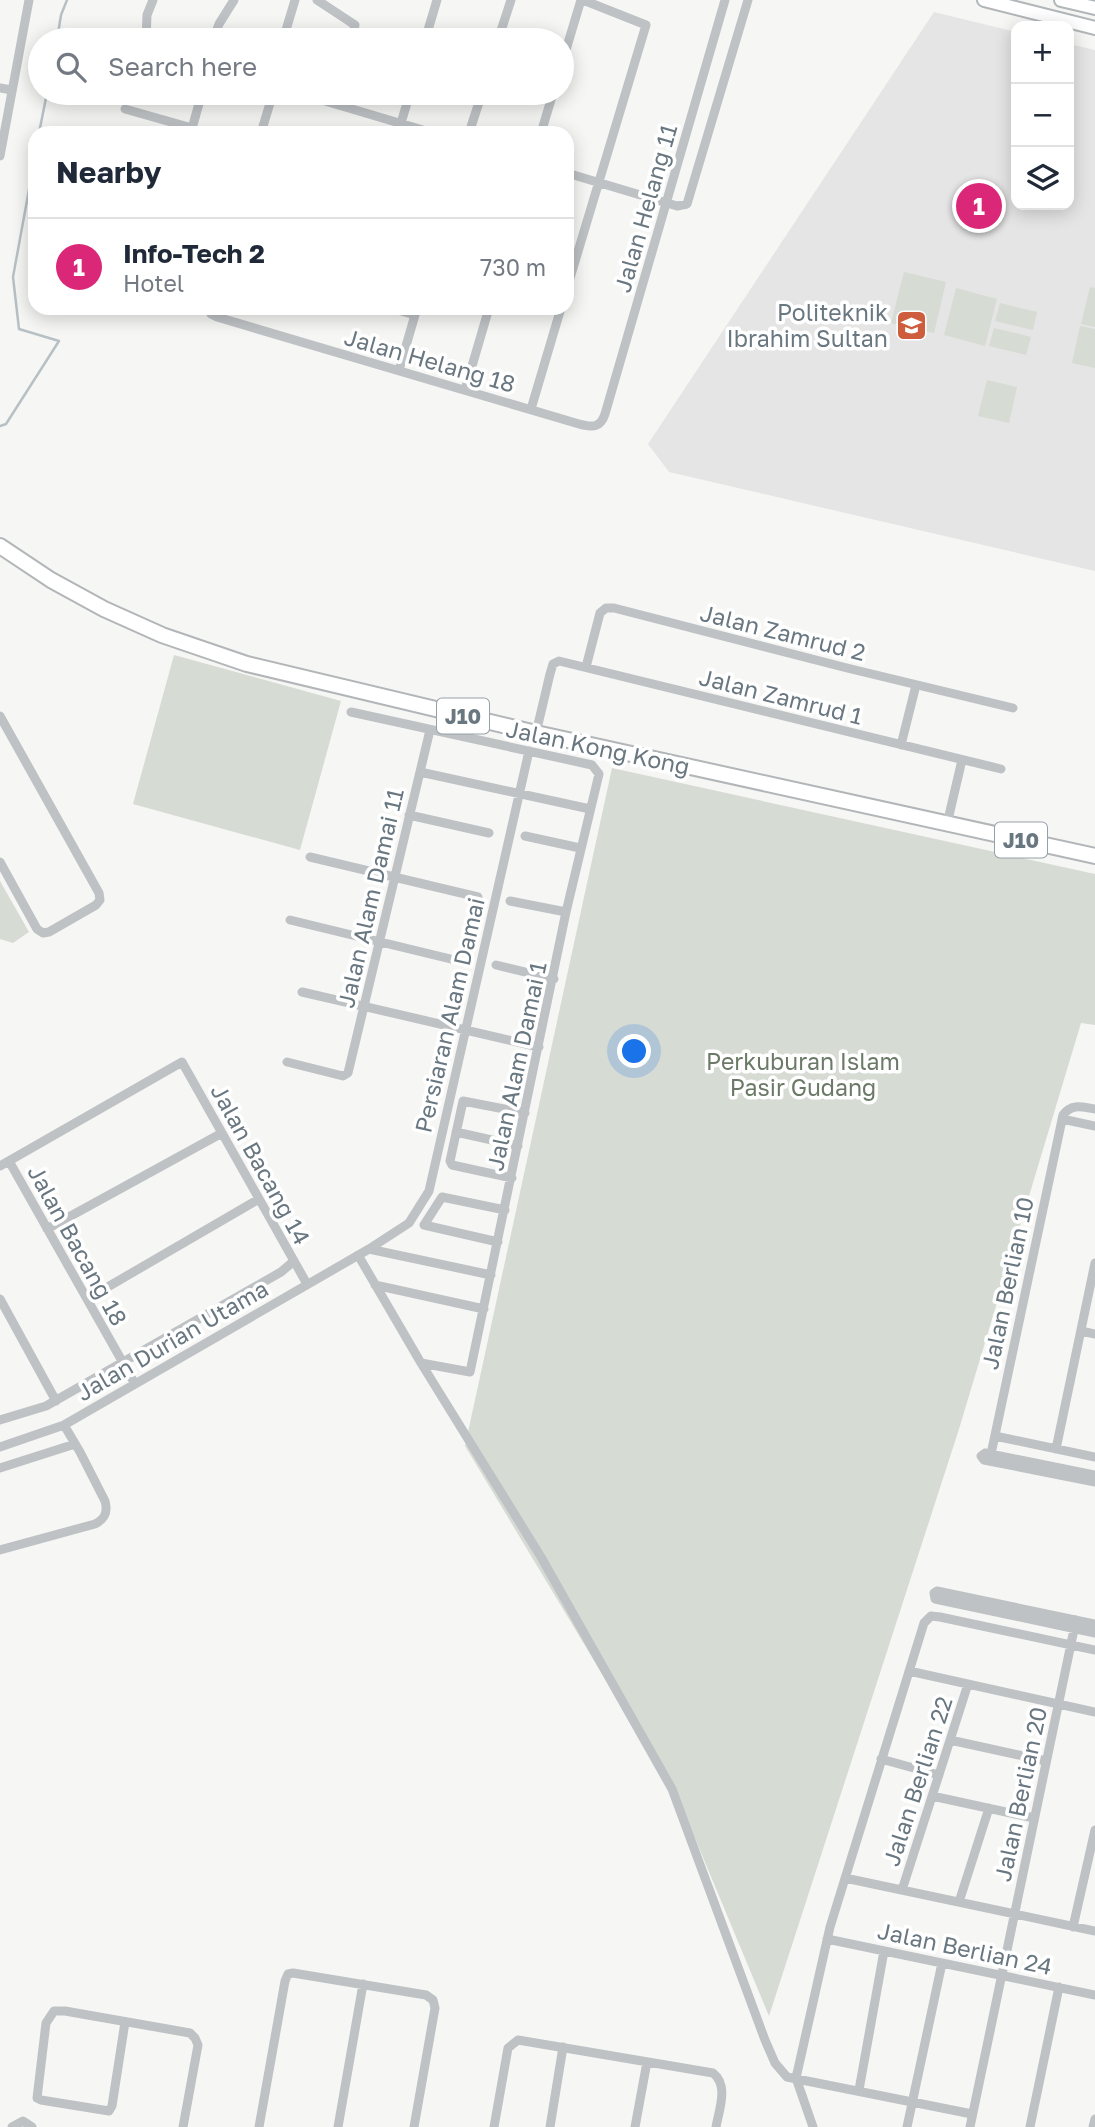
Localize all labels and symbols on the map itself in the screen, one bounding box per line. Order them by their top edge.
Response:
street label: Jalan Helang 11 [608,121,682,295]
pin: 1 [956,180,1002,232]
place label: Politeknik Ibrahim Sultan [727,298,888,352]
school or university icon: Politeknik Ibrahim Sultan [894,308,928,342]
street label: Jalan Helang 18 [341,322,519,398]
street label: Jalan Zamrud 2 [697,598,869,666]
street label: Jalan Zamrud 1 [697,662,865,730]
road number: J10 [437,698,489,734]
street label: Jalan Kong Kong [504,714,692,780]
street label: Jalan Alam Damai 11 [331,786,409,1010]
road number: J10 [995,822,1047,858]
street label: Persiaran Alam Damai [408,895,490,1135]
street label: Jalan Alam Damai 1 [480,959,552,1173]
your location [617,1034,651,1068]
park label: Perkuburan Islam Pasir Gudang [706,1047,900,1101]
street label: Jalan Bacang 14 [205,1079,317,1249]
street label: Jalan Bacang 18 [22,1160,134,1330]
street label: Jalan Berlian 10 [975,1194,1039,1372]
street label: Jalan Durian Utama [71,1274,273,1406]
street label: Jalan Berlian 22 [876,1693,958,1869]
street label: Jalan Berlian 20 [988,1704,1052,1884]
street label: Jalan Berlian 24 [875,1916,1055,1980]

